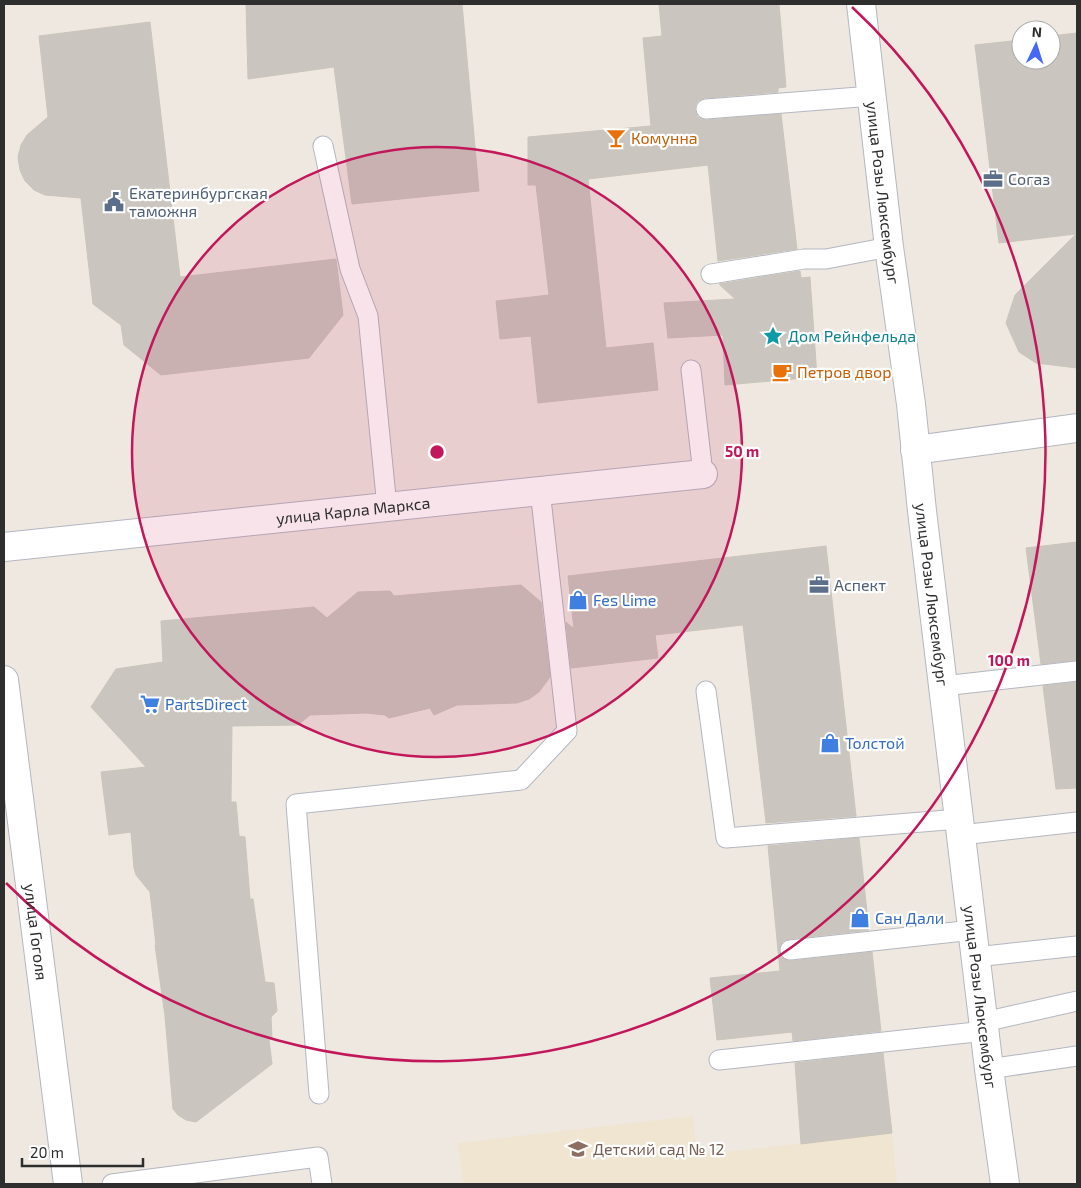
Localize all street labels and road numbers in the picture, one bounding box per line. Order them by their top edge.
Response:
street label: улица Розы Люксембург [862,100,904,286]
street label: улица Карла Маркса [275,493,431,529]
street label: улица Розы Люксембург [911,502,953,688]
street label: улица Гоголя [20,883,52,981]
street label: улица Розы Люксембург [959,904,1002,1090]

